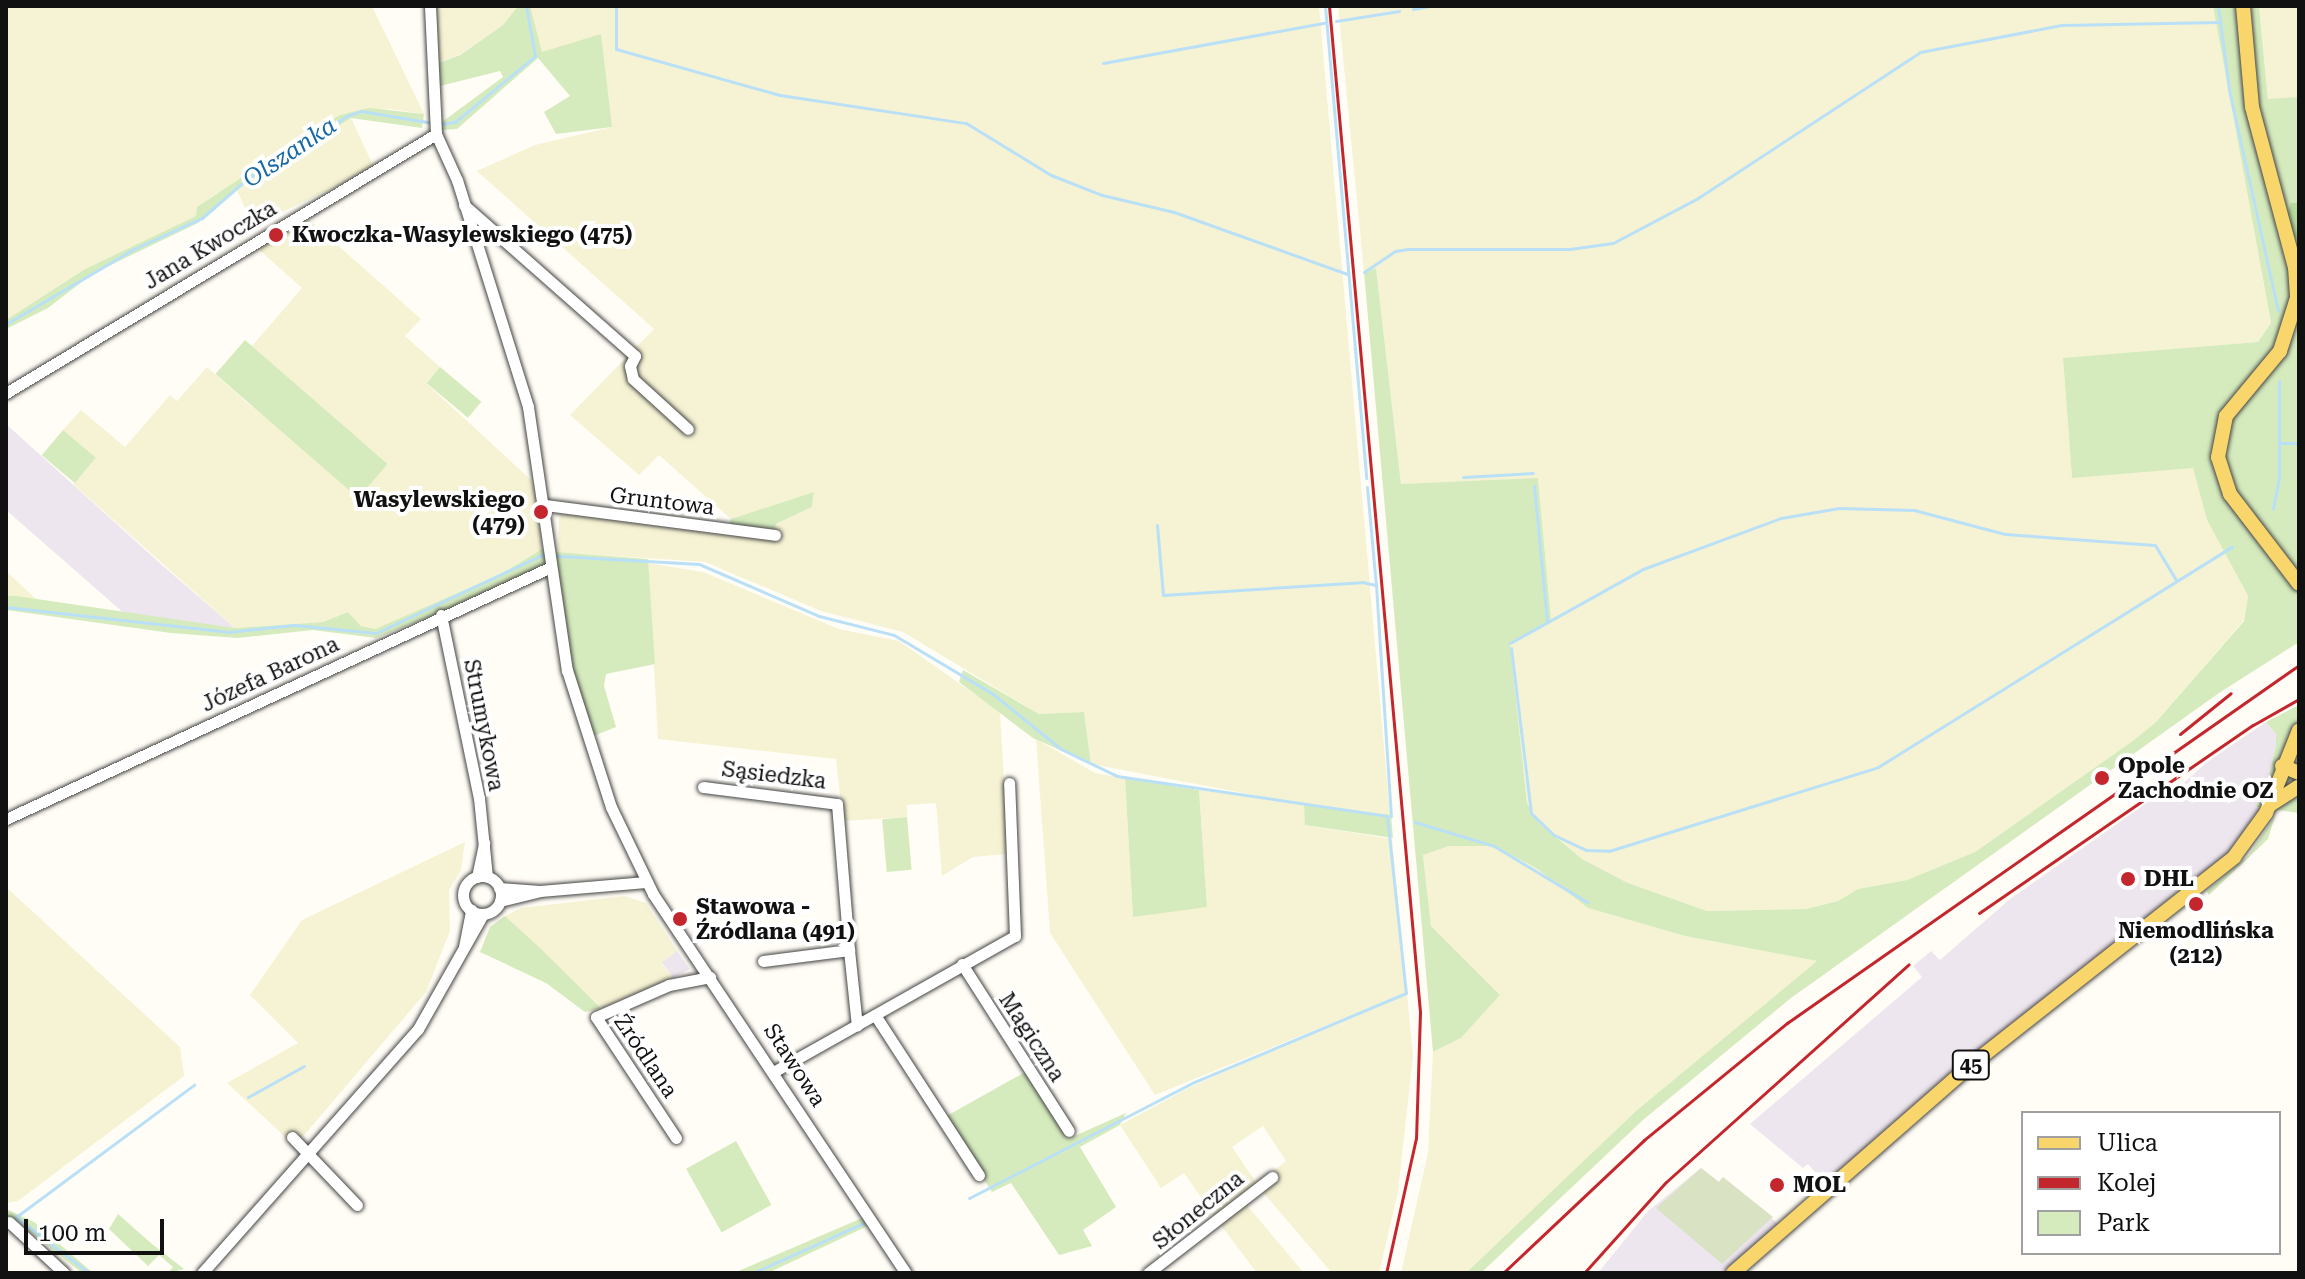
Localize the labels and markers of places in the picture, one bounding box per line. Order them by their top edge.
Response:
place label: Kwoczka-Wasylewskiego (475) [292,222,632,248]
marker: Kwoczka-Wasylewskiego (475) [267,226,285,244]
place label: Wasylewskiego (479) [353,486,525,538]
marker: Wasylewskiego (479) [532,503,550,521]
place label: Opole Zachodnie OZ [2118,752,2273,804]
marker: Opole Zachodnie OZ [2093,769,2111,787]
place label: DHL [2144,866,2194,892]
marker: DHL [2119,870,2137,888]
place label: Stawowa - Źródlana (491) [696,893,855,944]
marker: Niemodlińska (212) [2187,895,2205,913]
marker: Stawowa - Źródlana (491) [671,910,689,928]
place label: Niemodlińska (212) [2118,917,2274,968]
place label: MOL [1793,1172,1846,1198]
marker: MOL [1768,1176,1786,1194]

